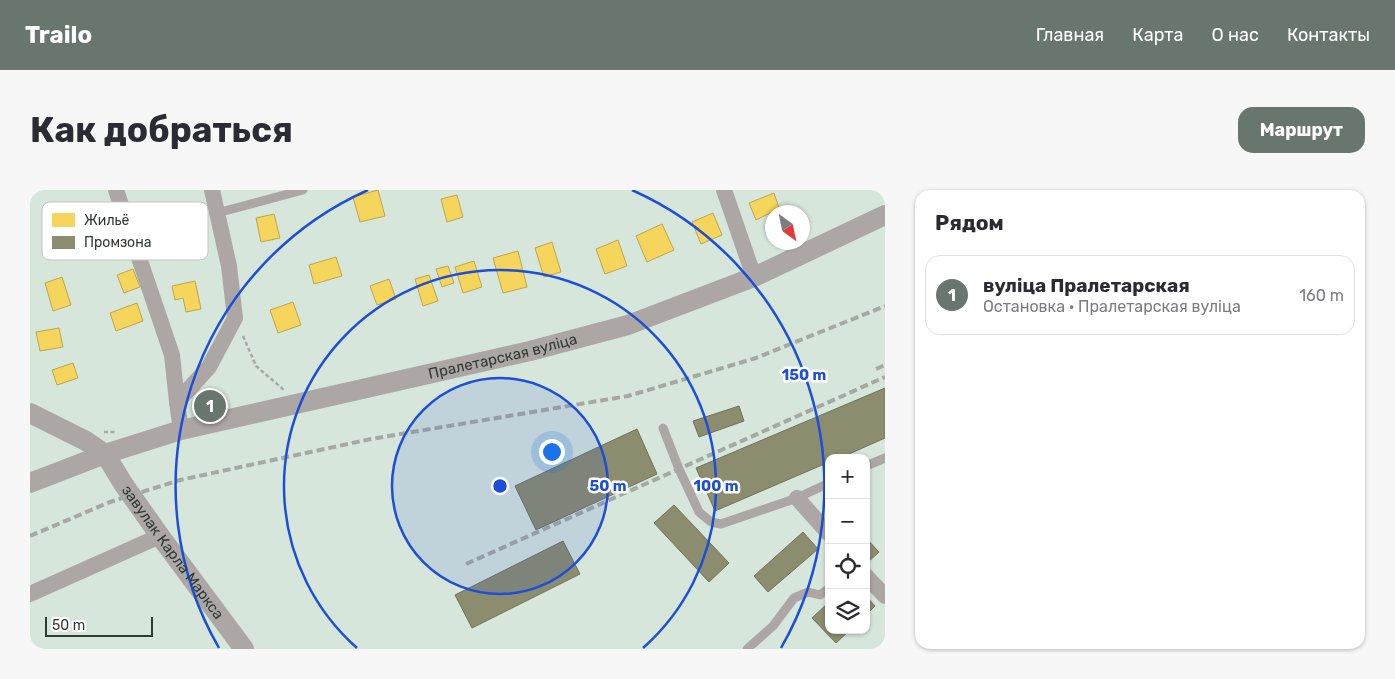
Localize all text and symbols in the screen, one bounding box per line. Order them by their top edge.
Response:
text: Trailo [25,21,92,49]
text: Главная [1036,24,1104,46]
text: Карта [1132,24,1184,46]
text: О нас [1212,24,1259,46]
text: Контакты [1287,24,1370,46]
button: Маршрут [1238,107,1365,153]
text: Как добраться [30,109,293,151]
legend [42,202,208,260]
north arrow [765,205,810,250]
text: Рядом [935,210,1004,235]
text: Жильё [84,212,130,229]
text: Промзона [84,234,151,251]
text: вуліца Пралетарская [983,274,1190,297]
text: 1 [948,286,956,305]
text: 160 m [1299,286,1344,305]
text: Остановка · Пралетарская вуліца [983,297,1241,316]
street label: Пралетарская вуліца [426,330,579,383]
text: 150 m [782,366,826,384]
pin: 1 [194,387,226,425]
your location [539,439,565,465]
map controls [825,454,870,634]
button: + [825,454,870,499]
centre of rings [491,477,509,495]
text: 50 m [590,477,626,495]
text: 100 m [694,477,738,495]
street label: завулак Карла Маркса [118,482,228,623]
button: − [825,499,870,544]
button: locate [825,544,870,589]
button: layers [825,589,870,634]
scale bar [45,614,152,637]
text: 50 m [52,617,85,634]

